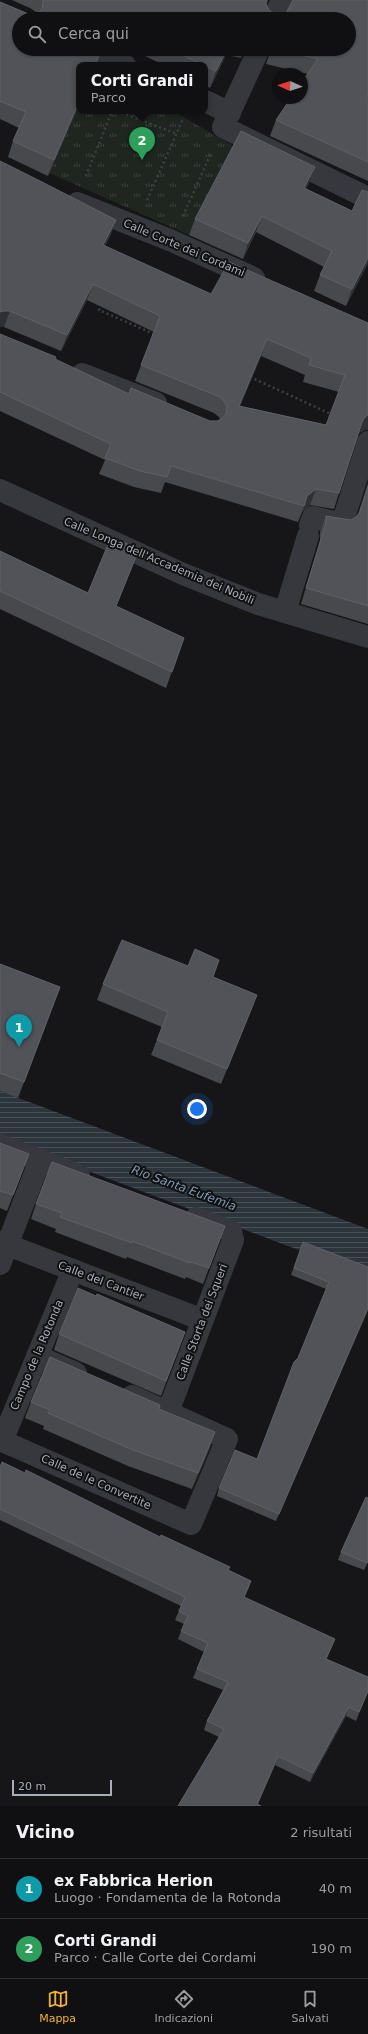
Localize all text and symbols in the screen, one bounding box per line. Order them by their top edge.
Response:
search box [12,12,356,56]
icon: search [26,23,48,45]
text: Cerca qui [58,25,129,43]
popup [76,62,208,114]
north arrow [272,68,308,104]
text: Corti Grandi [91,72,193,90]
text: Parco [91,90,126,105]
pin: 2 [129,127,155,160]
street label: Calle Corte dei Cordami [121,216,247,280]
street label: Calle Longa dell'Accademia dei Nobili [62,515,256,607]
pin: 1 [6,1014,32,1047]
your location [187,1099,207,1119]
water label: Rio Santa Eufemia [130,1163,238,1213]
street label: Calle del Cantier [56,1259,146,1304]
street label: Calle Storta dei Squeri [174,1262,230,1382]
street label: Campo de la Rotonda [8,1298,66,1412]
street label: Calle de le Convertite [39,1452,153,1512]
scale bar [12,1778,112,1797]
text: 20 m [18,1780,46,1793]
text: Vicino [16,1822,74,1842]
text: 2 risultati [290,1825,352,1840]
text: ex Fabbrica Herion [54,1872,213,1890]
text: 1 [24,1881,34,1896]
text: 40 m [319,1881,352,1896]
text: Luogo · Fondamenta de la Rotonda [54,1890,281,1905]
text: Corti Grandi [54,1932,157,1950]
text: 2 [24,1941,34,1956]
text: 190 m [310,1941,352,1956]
text: Parco · Calle Corte dei Cordami [54,1950,256,1965]
tab: Mappa [39,1988,76,2025]
tab: Indicazioni [154,1988,213,2025]
tab: Salvati [291,1988,329,2025]

